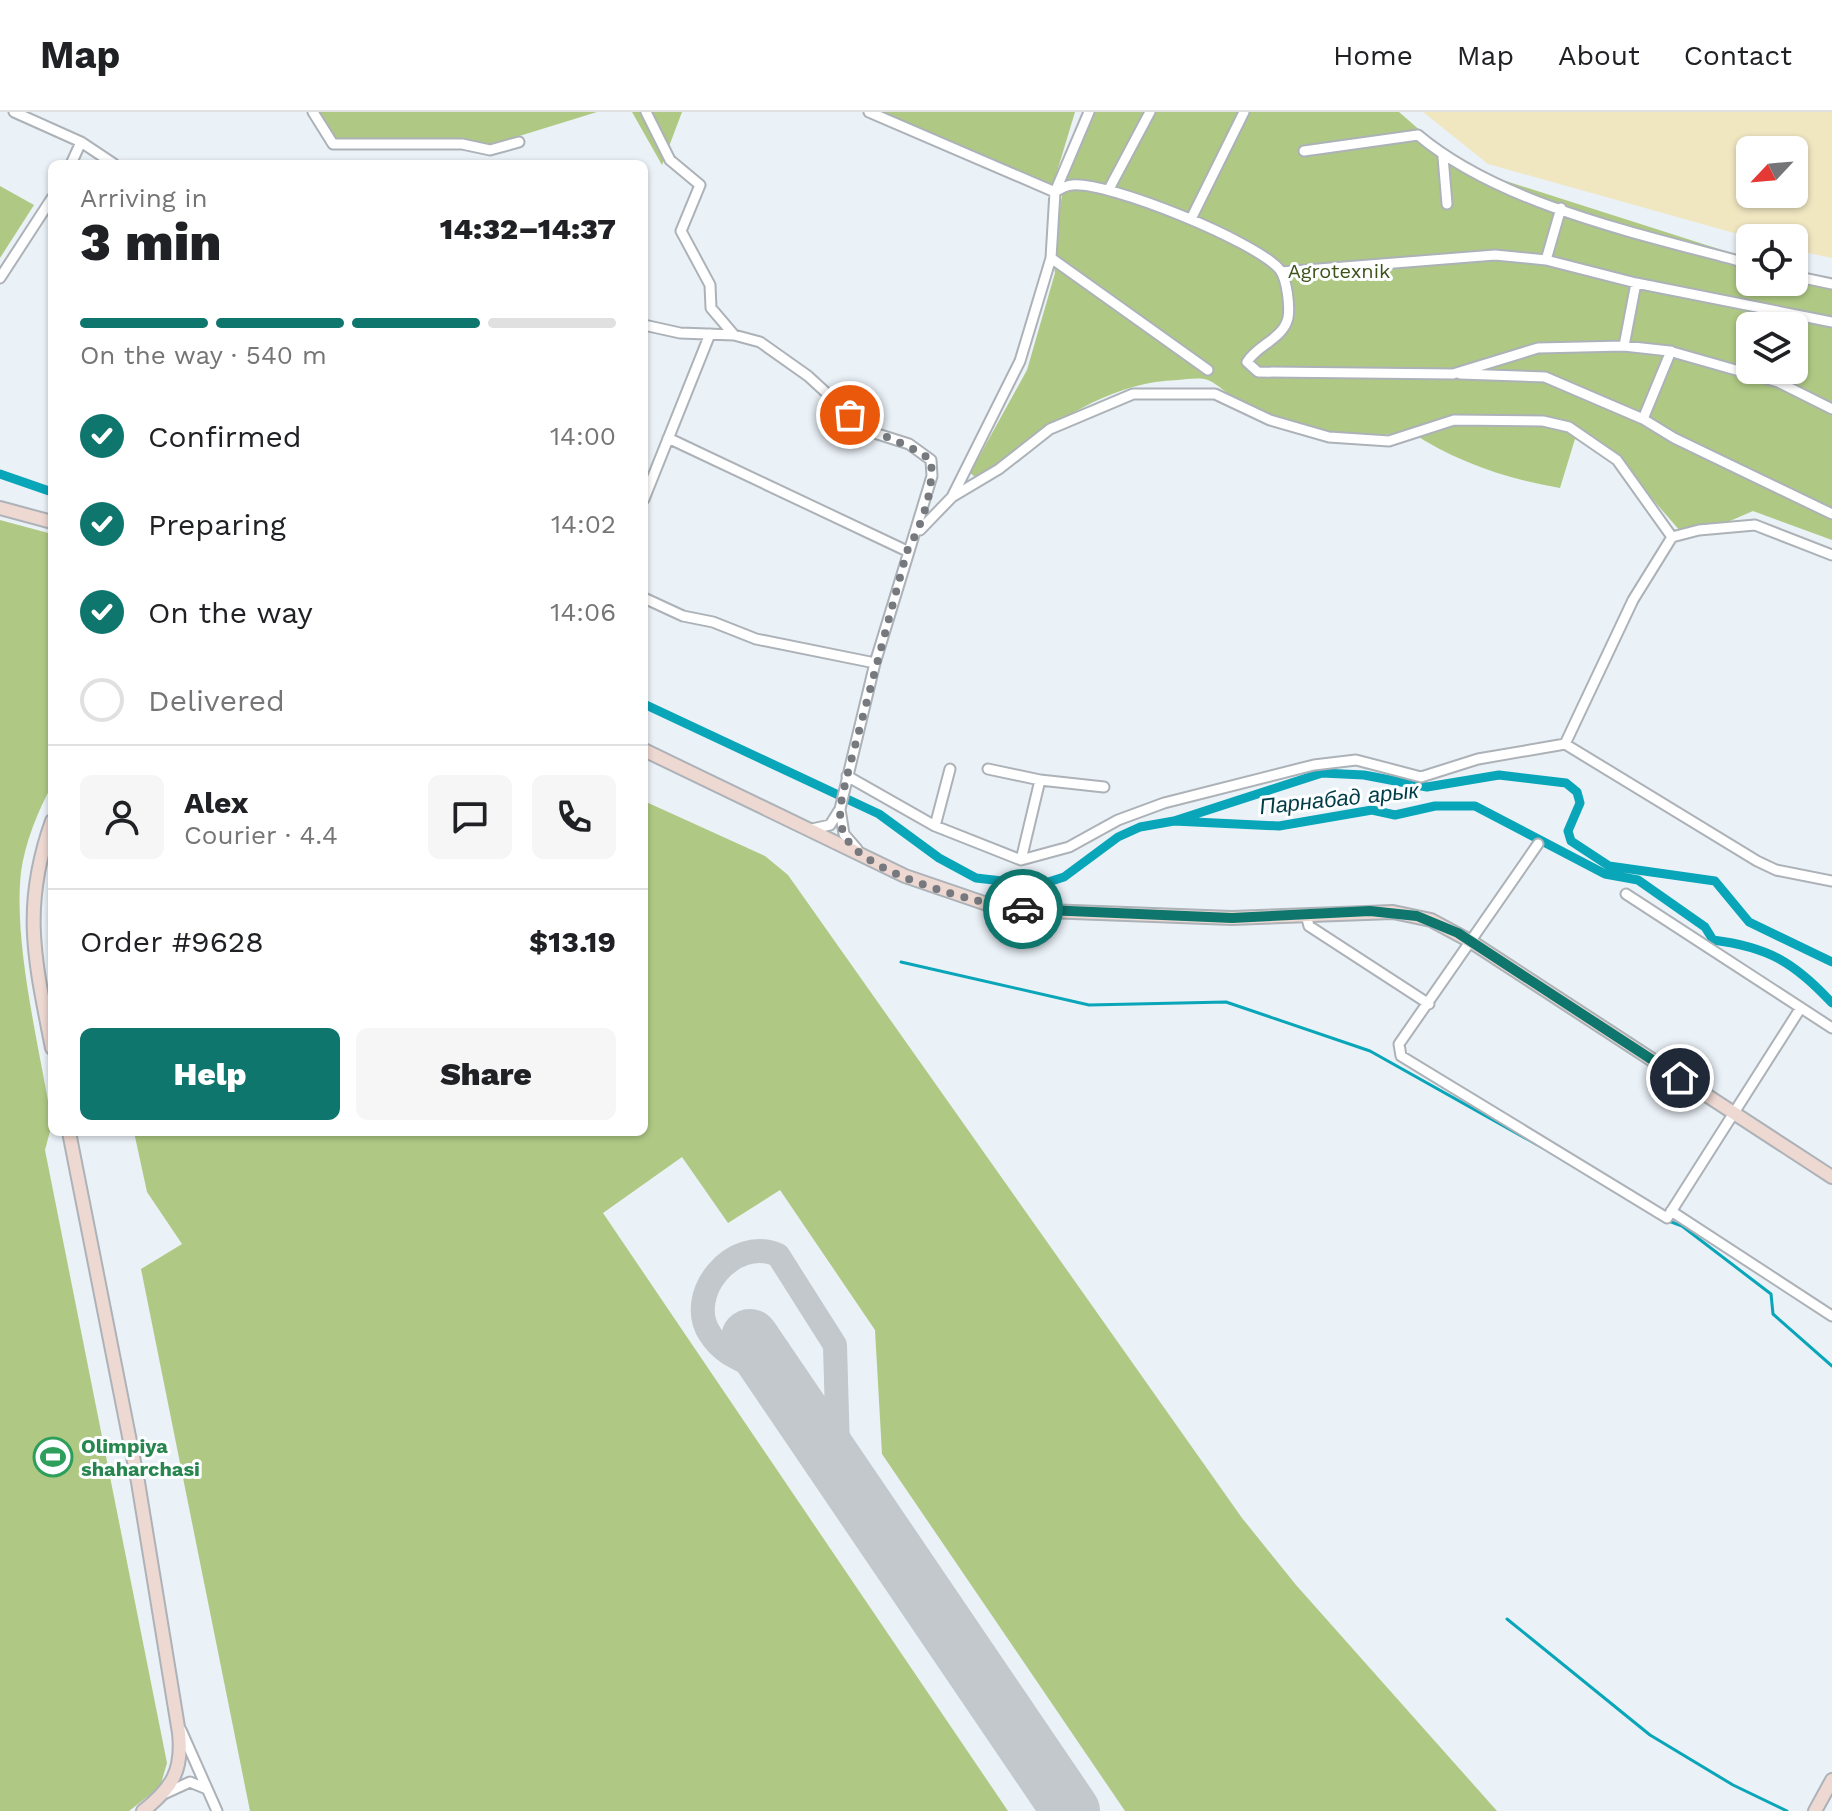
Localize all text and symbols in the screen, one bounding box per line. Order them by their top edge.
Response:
text: Map [40,33,120,77]
text: Home [1333,39,1413,72]
text: Map [1457,39,1514,72]
text: About [1558,39,1640,72]
text: Contact [1684,39,1792,72]
north arrow [1736,136,1808,208]
map controls [1736,136,1808,384]
text: Arriving in [80,183,208,213]
text: 14:32–14:37 [440,211,616,246]
text: 3 min [80,212,222,273]
button: locate [1736,224,1808,296]
park label: Agrotexnik [1288,259,1390,283]
button: layers [1736,312,1808,384]
text: On the way · 540 m [80,340,327,370]
pin [816,381,884,449]
icon: bag [828,393,872,437]
icon: check [80,414,124,458]
text: Confirmed [148,419,302,454]
text: 14:00 [550,421,616,451]
icon: check [80,502,124,546]
text: Preparing [148,507,286,542]
text: 14:02 [551,509,616,539]
icon: check [80,590,124,634]
text: On the way [148,595,313,630]
text: 14:06 [550,597,616,627]
text: Delivered [148,683,285,718]
button: person [80,775,164,859]
button: chat [428,775,512,859]
button: phone [532,775,616,859]
water label: Парнабад арык [1258,778,1422,819]
text: Alex [184,785,248,820]
text: Courier · 4.4 [184,820,338,850]
courier [983,869,1063,949]
icon: car [1001,887,1045,931]
text: Order #9628 [80,924,264,959]
text: $13.19 [529,924,616,959]
button: Help [80,1028,340,1120]
button: Share [356,1028,616,1120]
pin [1646,1044,1714,1112]
icon: home [1658,1056,1702,1100]
place label: Olimpiya shaharchasi [81,1434,200,1481]
sports icon: Olimpiya shaharchasi [32,1436,74,1478]

